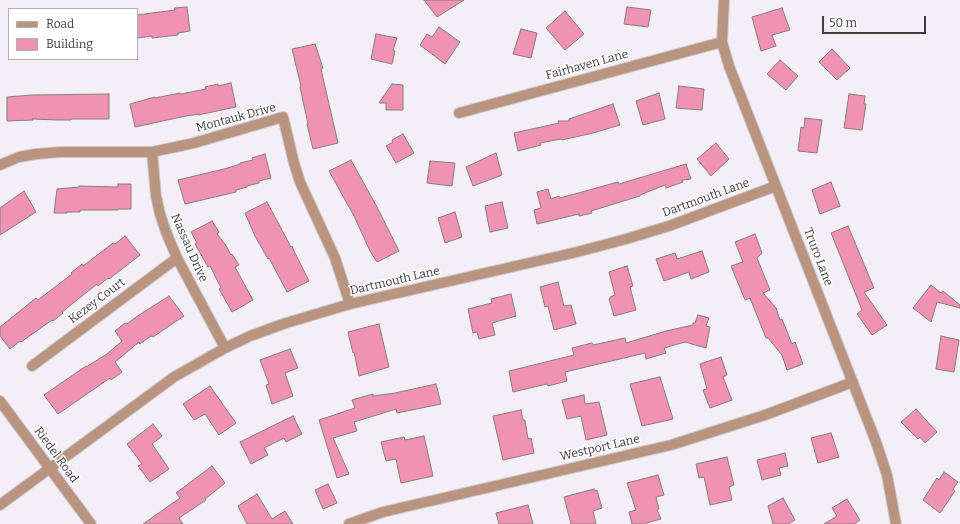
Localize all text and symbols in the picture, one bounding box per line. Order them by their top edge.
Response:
legend [8,8,138,60]
scale bar [824,8,928,34]
text: 50 m [829,16,857,30]
text: Road [46,17,74,31]
text: Building [46,37,93,51]
street label: Fairhaven Lane [544,47,630,83]
street label: Montauk Drive [195,100,277,136]
street label: Dartmouth Lane [660,176,752,220]
street label: Nassau Drive [168,212,210,284]
street label: Truro Lane [800,226,836,288]
street label: Dartmouth Lane [349,264,441,298]
street label: Kezey Court [66,275,128,327]
street label: Riedel Road [31,424,81,486]
street label: Westport Lane [559,432,641,464]

